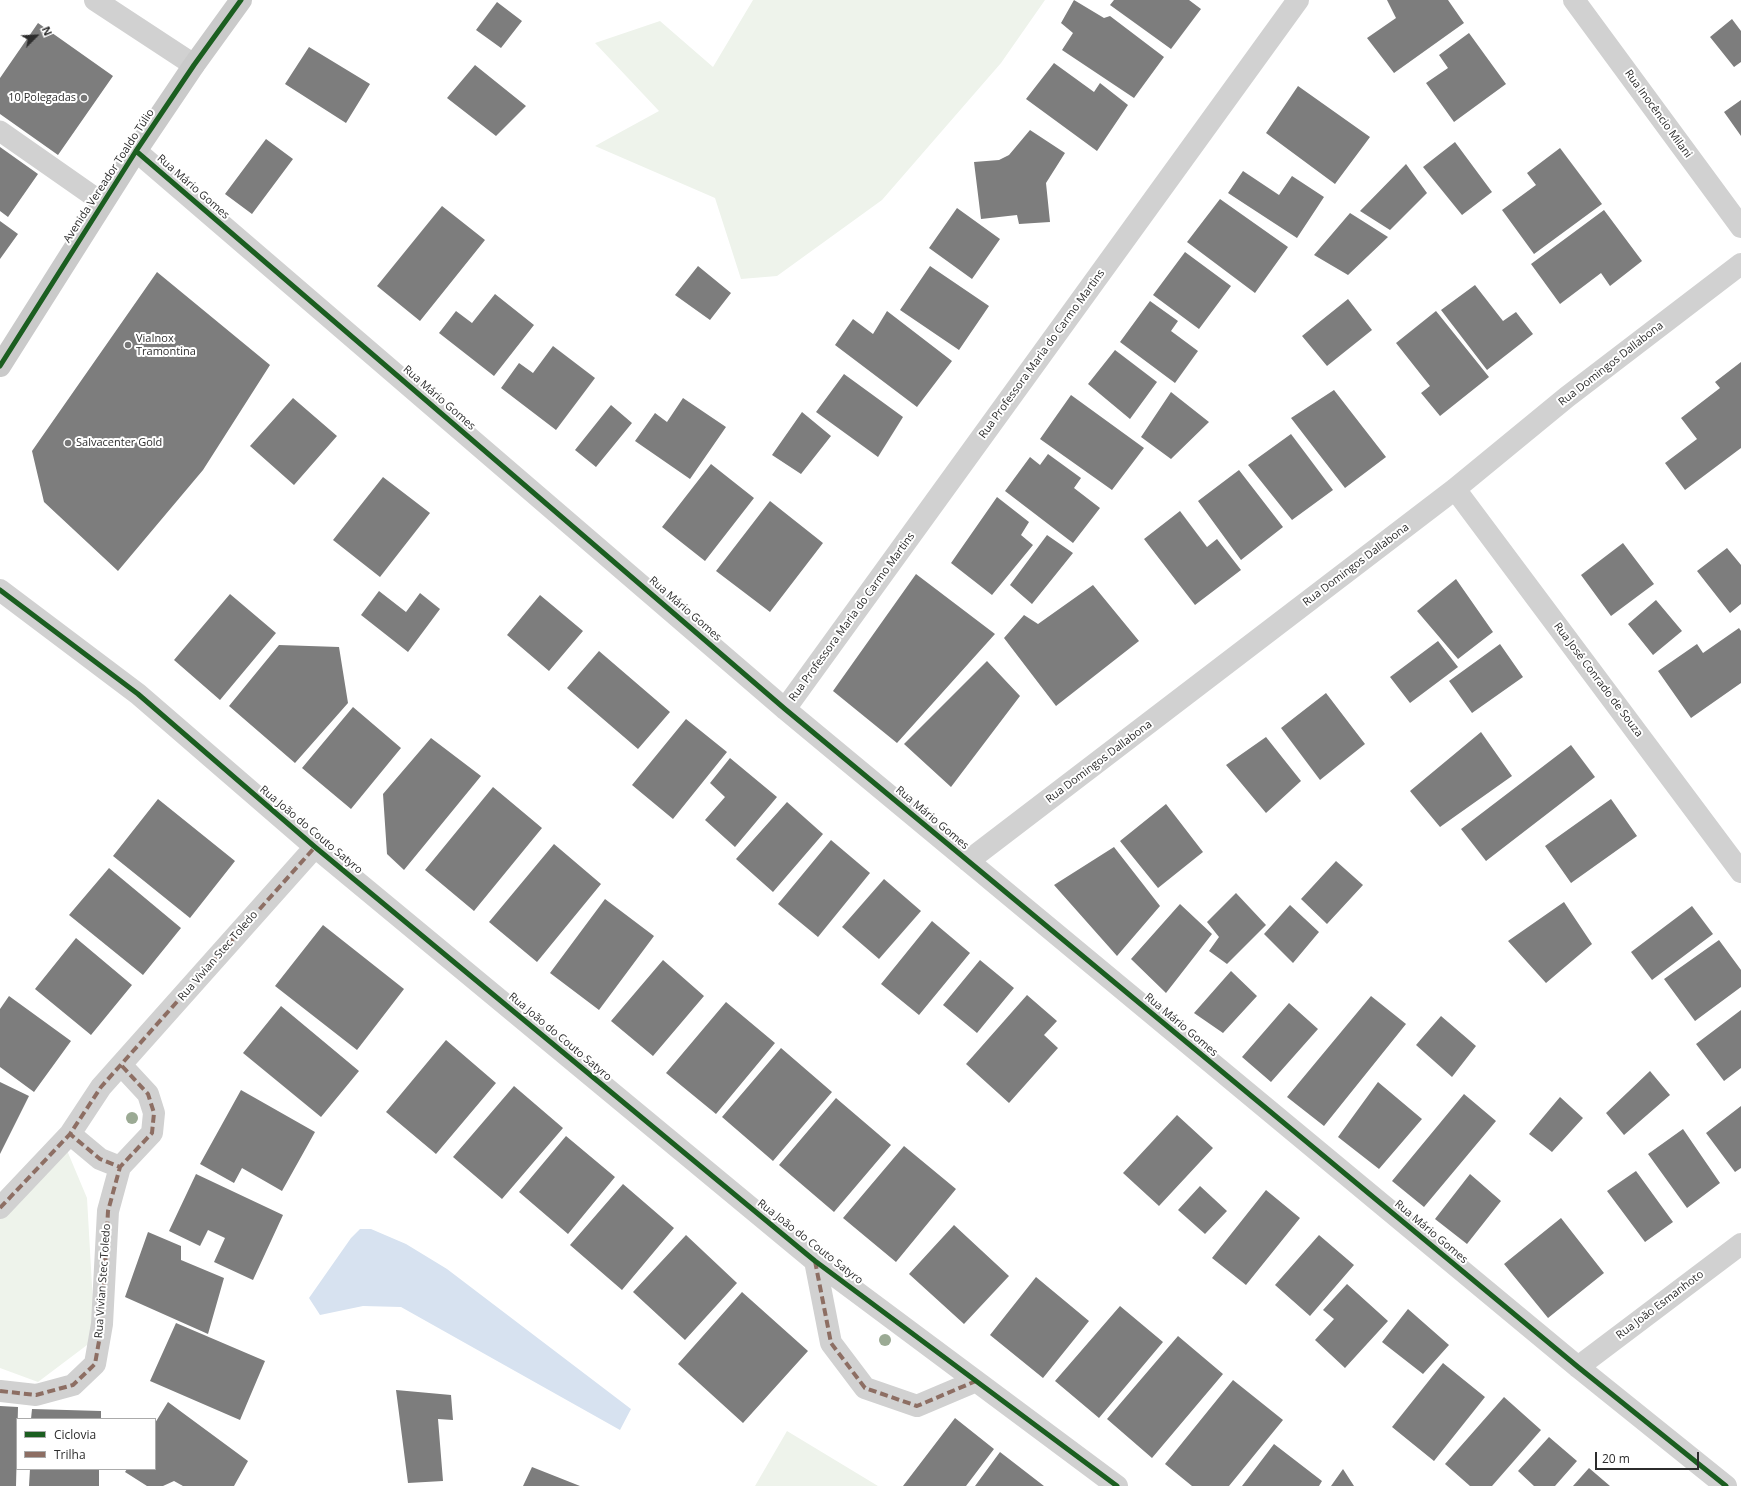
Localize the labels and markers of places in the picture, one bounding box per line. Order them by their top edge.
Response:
place label: 10 Polegadas [8,91,76,105]
marker: 10 Polegadas [79,93,89,103]
place label: ViaInox Tramontina [136,332,196,358]
marker: ViaInox Tramontina [123,340,133,350]
place label: Salvacenter Gold [76,436,162,450]
marker: Salvacenter Gold [63,438,73,448]

